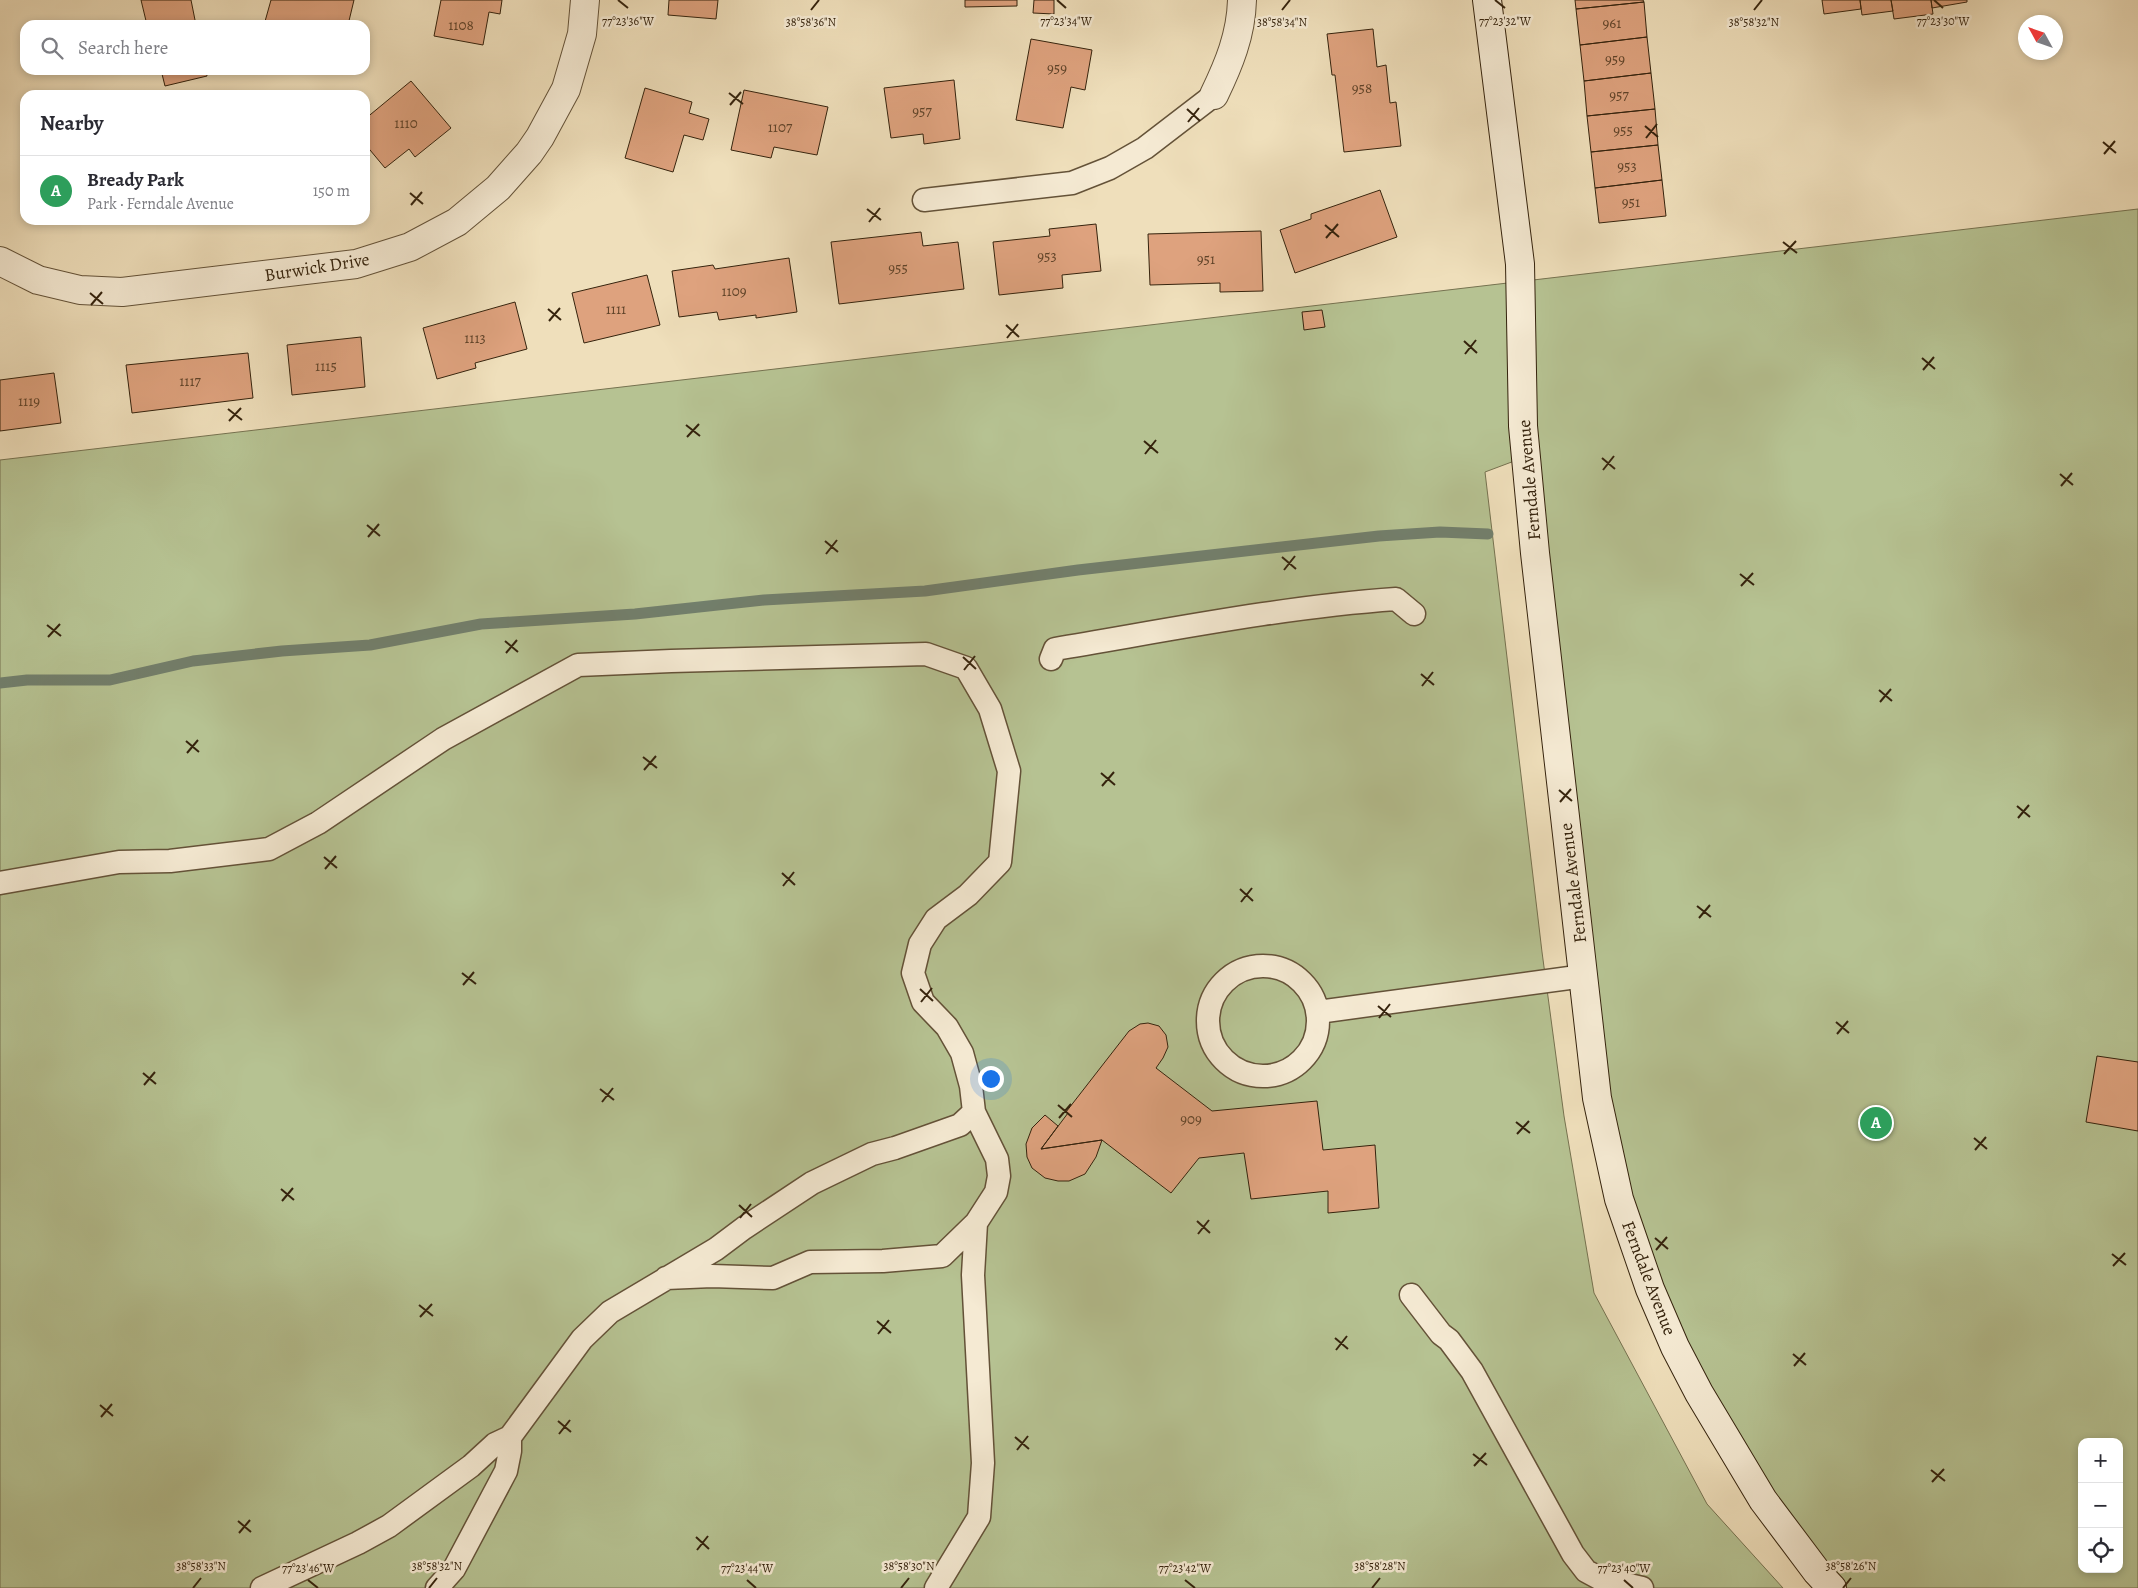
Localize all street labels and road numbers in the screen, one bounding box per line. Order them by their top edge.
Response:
street label: Burwick Drive [263,247,371,287]
street label: Ferndale Avenue [1512,419,1546,541]
street label: Ferndale Avenue [1554,822,1592,944]
street label: Ferndale Avenue [1616,1217,1682,1339]

